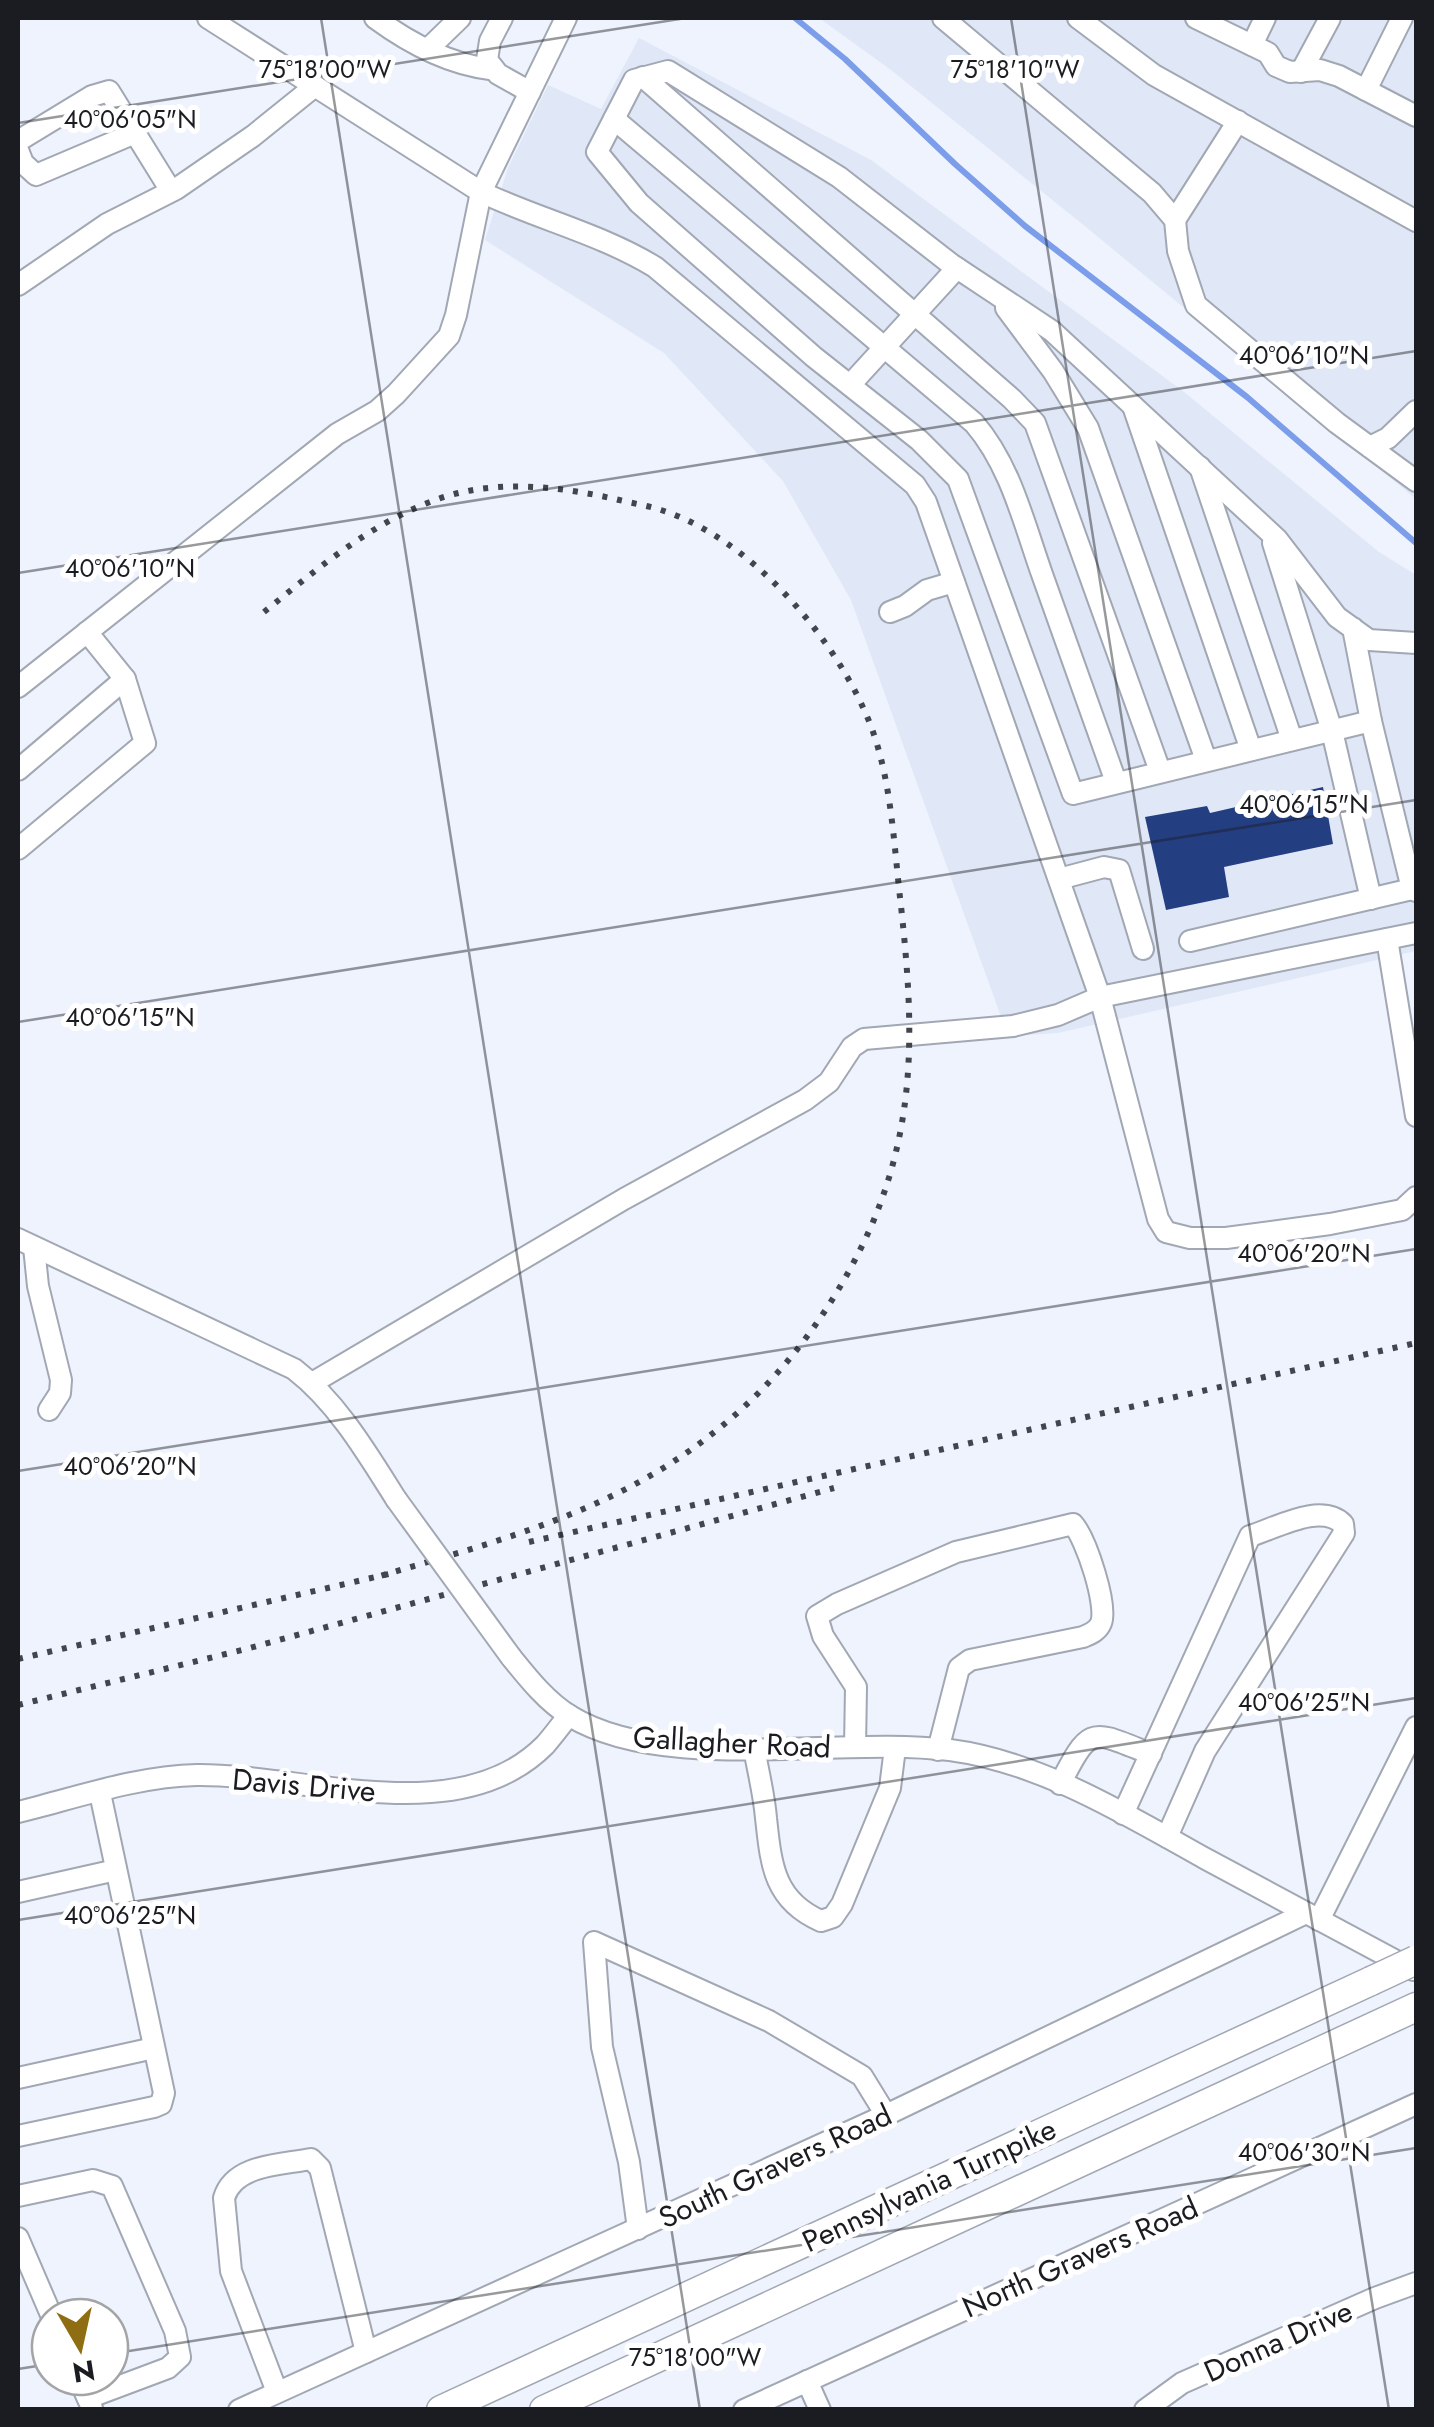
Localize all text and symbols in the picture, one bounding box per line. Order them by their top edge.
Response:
text: 75°18'00"W [259,51,392,87]
text: 75°18'10"W [951,51,1080,87]
text: 40°06'05"N [63,101,197,137]
text: 40°06'10"N [1239,337,1369,373]
text: 40°06'10"N [65,550,195,586]
text: 40°06'15"N [1239,786,1369,822]
text: 40°06'15"N [65,999,195,1035]
text: 40°06'20"N [1237,1235,1371,1271]
text: 40°06'20"N [63,1448,197,1484]
text: 40°06'25"N [1238,1684,1370,1720]
street label: Gallagher Road [632,1715,832,1769]
street label: Davis Drive [231,1757,377,1813]
text: 40°06'25"N [64,1897,196,1933]
street label: South Gravers Road [651,2093,899,2239]
street label: Pennsylvania Turnpike [795,2107,1063,2263]
text: 40°06'30"N [1238,2134,1370,2170]
street label: North Gravers Road [955,2186,1205,2328]
street label: Donna Drive [1197,2289,1359,2393]
north arrow [30,2297,130,2397]
text: 75°18'00"W [629,2339,762,2375]
text: N [70,2349,98,2393]

